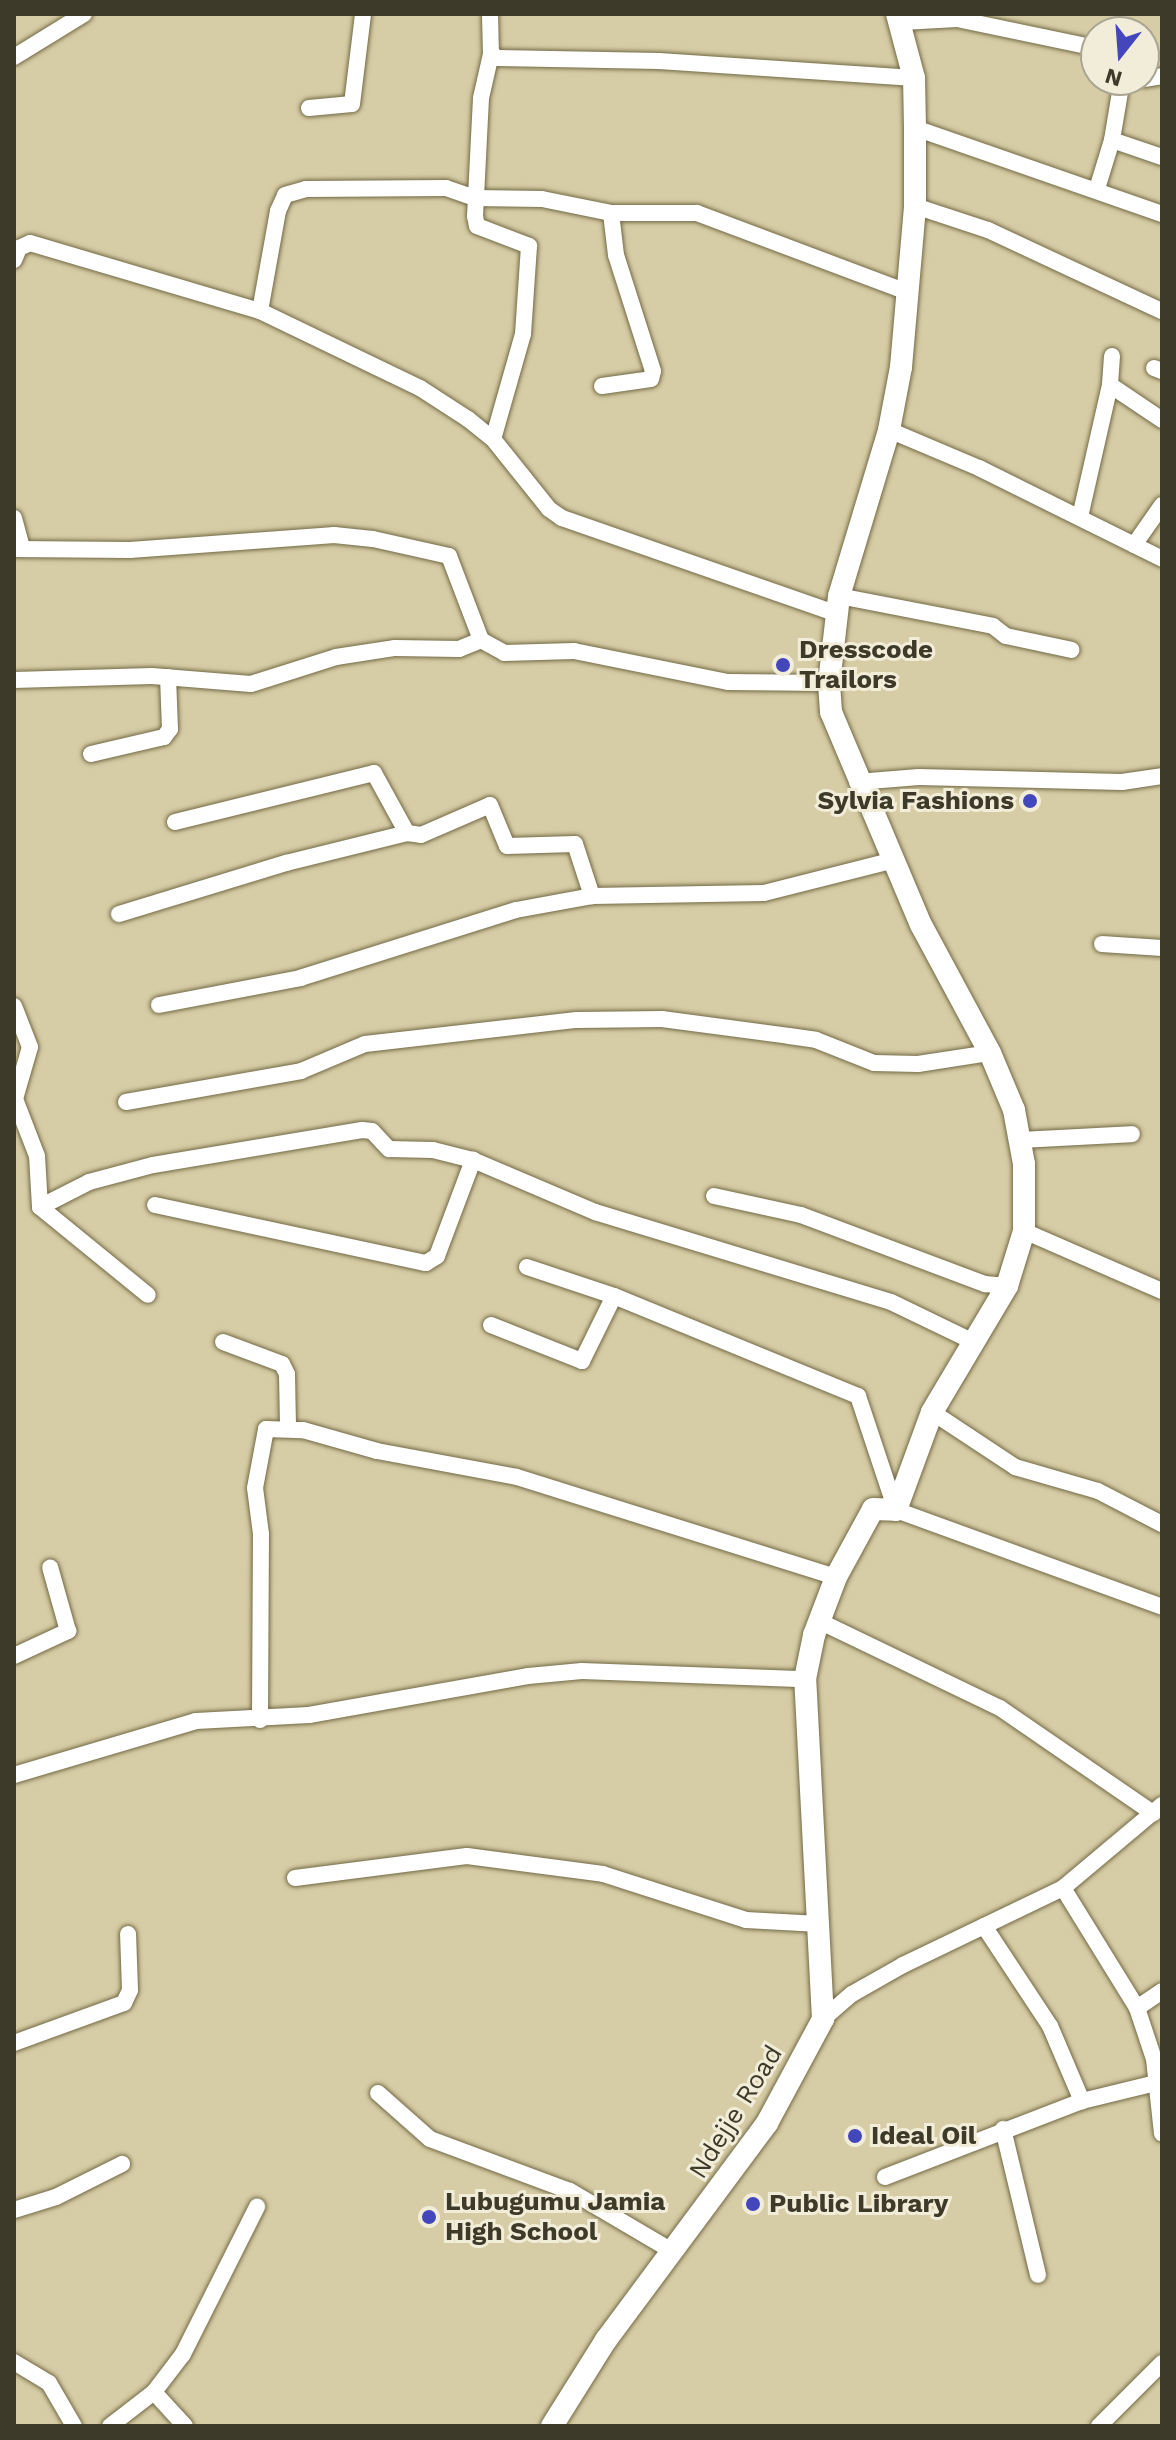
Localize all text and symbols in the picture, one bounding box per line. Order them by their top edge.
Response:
north arrow [1080,16,1160,96]
text: N [1102,63,1125,92]
place label: Dresscode Trailors [799,634,933,696]
marker: Dresscode Trailors [774,656,792,674]
place label: Sylvia Fashions [817,785,1014,817]
marker: Sylvia Fashions [1021,792,1039,810]
street label: Ndejje Road [683,2040,789,2184]
place label: Ideal Oil [871,2120,977,2152]
marker: Ideal Oil [846,2127,864,2145]
place label: Lubugumu Jamia High School [445,2186,666,2248]
place label: Public Library [769,2188,948,2220]
marker: Public Library [744,2195,762,2213]
marker: Lubugumu Jamia High School [420,2208,438,2226]

